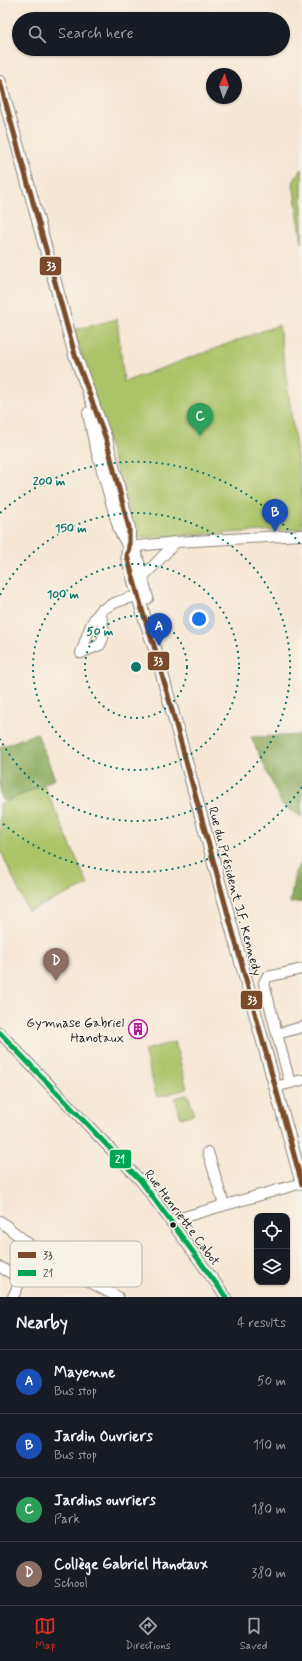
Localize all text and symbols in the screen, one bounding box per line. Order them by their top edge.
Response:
search box [12,12,290,56]
icon: search [26,23,48,45]
text: Search here [58,24,134,44]
north arrow [206,68,242,104]
line badge: 33 [39,256,62,276]
text: 33 [46,260,56,274]
pin: C [187,403,213,436]
text: 200 m [33,474,66,490]
pin: B [262,499,288,532]
text: 150 m [55,521,87,537]
text: 100 m [47,587,80,603]
your location [189,609,209,629]
pin: A [146,613,172,646]
text: 50 m [87,624,114,640]
line badge: 33 [147,651,170,671]
text: 33 [153,655,163,669]
centre of rings [129,660,143,674]
street label: Rue du Président J.F. Kennedy [204,805,265,978]
pin: D [43,948,69,981]
line badge: 33 [240,990,263,1010]
text: 33 [247,994,257,1008]
place label: Gymnase Gabriel Hanotaux [26,1015,125,1047]
building icon: Gymnase Gabriel Hanotaux [127,1018,149,1040]
line badge: 21 [109,1149,132,1169]
text: 21 [115,1153,125,1167]
street label: Rue Henriette Cabot [140,1166,224,1269]
map controls [254,1213,290,1285]
button: locate [254,1213,290,1249]
unlabelled marker [168,1220,178,1230]
legend [10,1241,142,1287]
text: 33 [43,1249,53,1263]
button: layers [254,1249,290,1285]
text: 21 [43,1267,53,1281]
text: Nearby [16,1312,68,1334]
text: 4 results [237,1315,286,1332]
text: Mayenne [54,1363,115,1383]
text: A [25,1373,33,1390]
text: 50 m [257,1373,286,1390]
text: Bus stop [54,1383,97,1400]
text: Jardin Ouvriers [54,1427,153,1447]
text: B [25,1437,33,1454]
text: 110 m [253,1437,286,1454]
text: Bus stop [54,1447,97,1464]
text: Jardins ouvriers [54,1491,156,1511]
text: C [24,1501,34,1518]
text: 180 m [251,1501,286,1518]
text: Park [54,1511,80,1528]
text: Collège Gabriel Hanotaux [54,1555,208,1575]
text: D [25,1565,33,1582]
text: 380 m [251,1565,286,1582]
text: School [54,1575,88,1592]
tab: Map [34,1615,56,1653]
tab: Directions [125,1615,171,1653]
tab: Saved [240,1615,267,1653]

